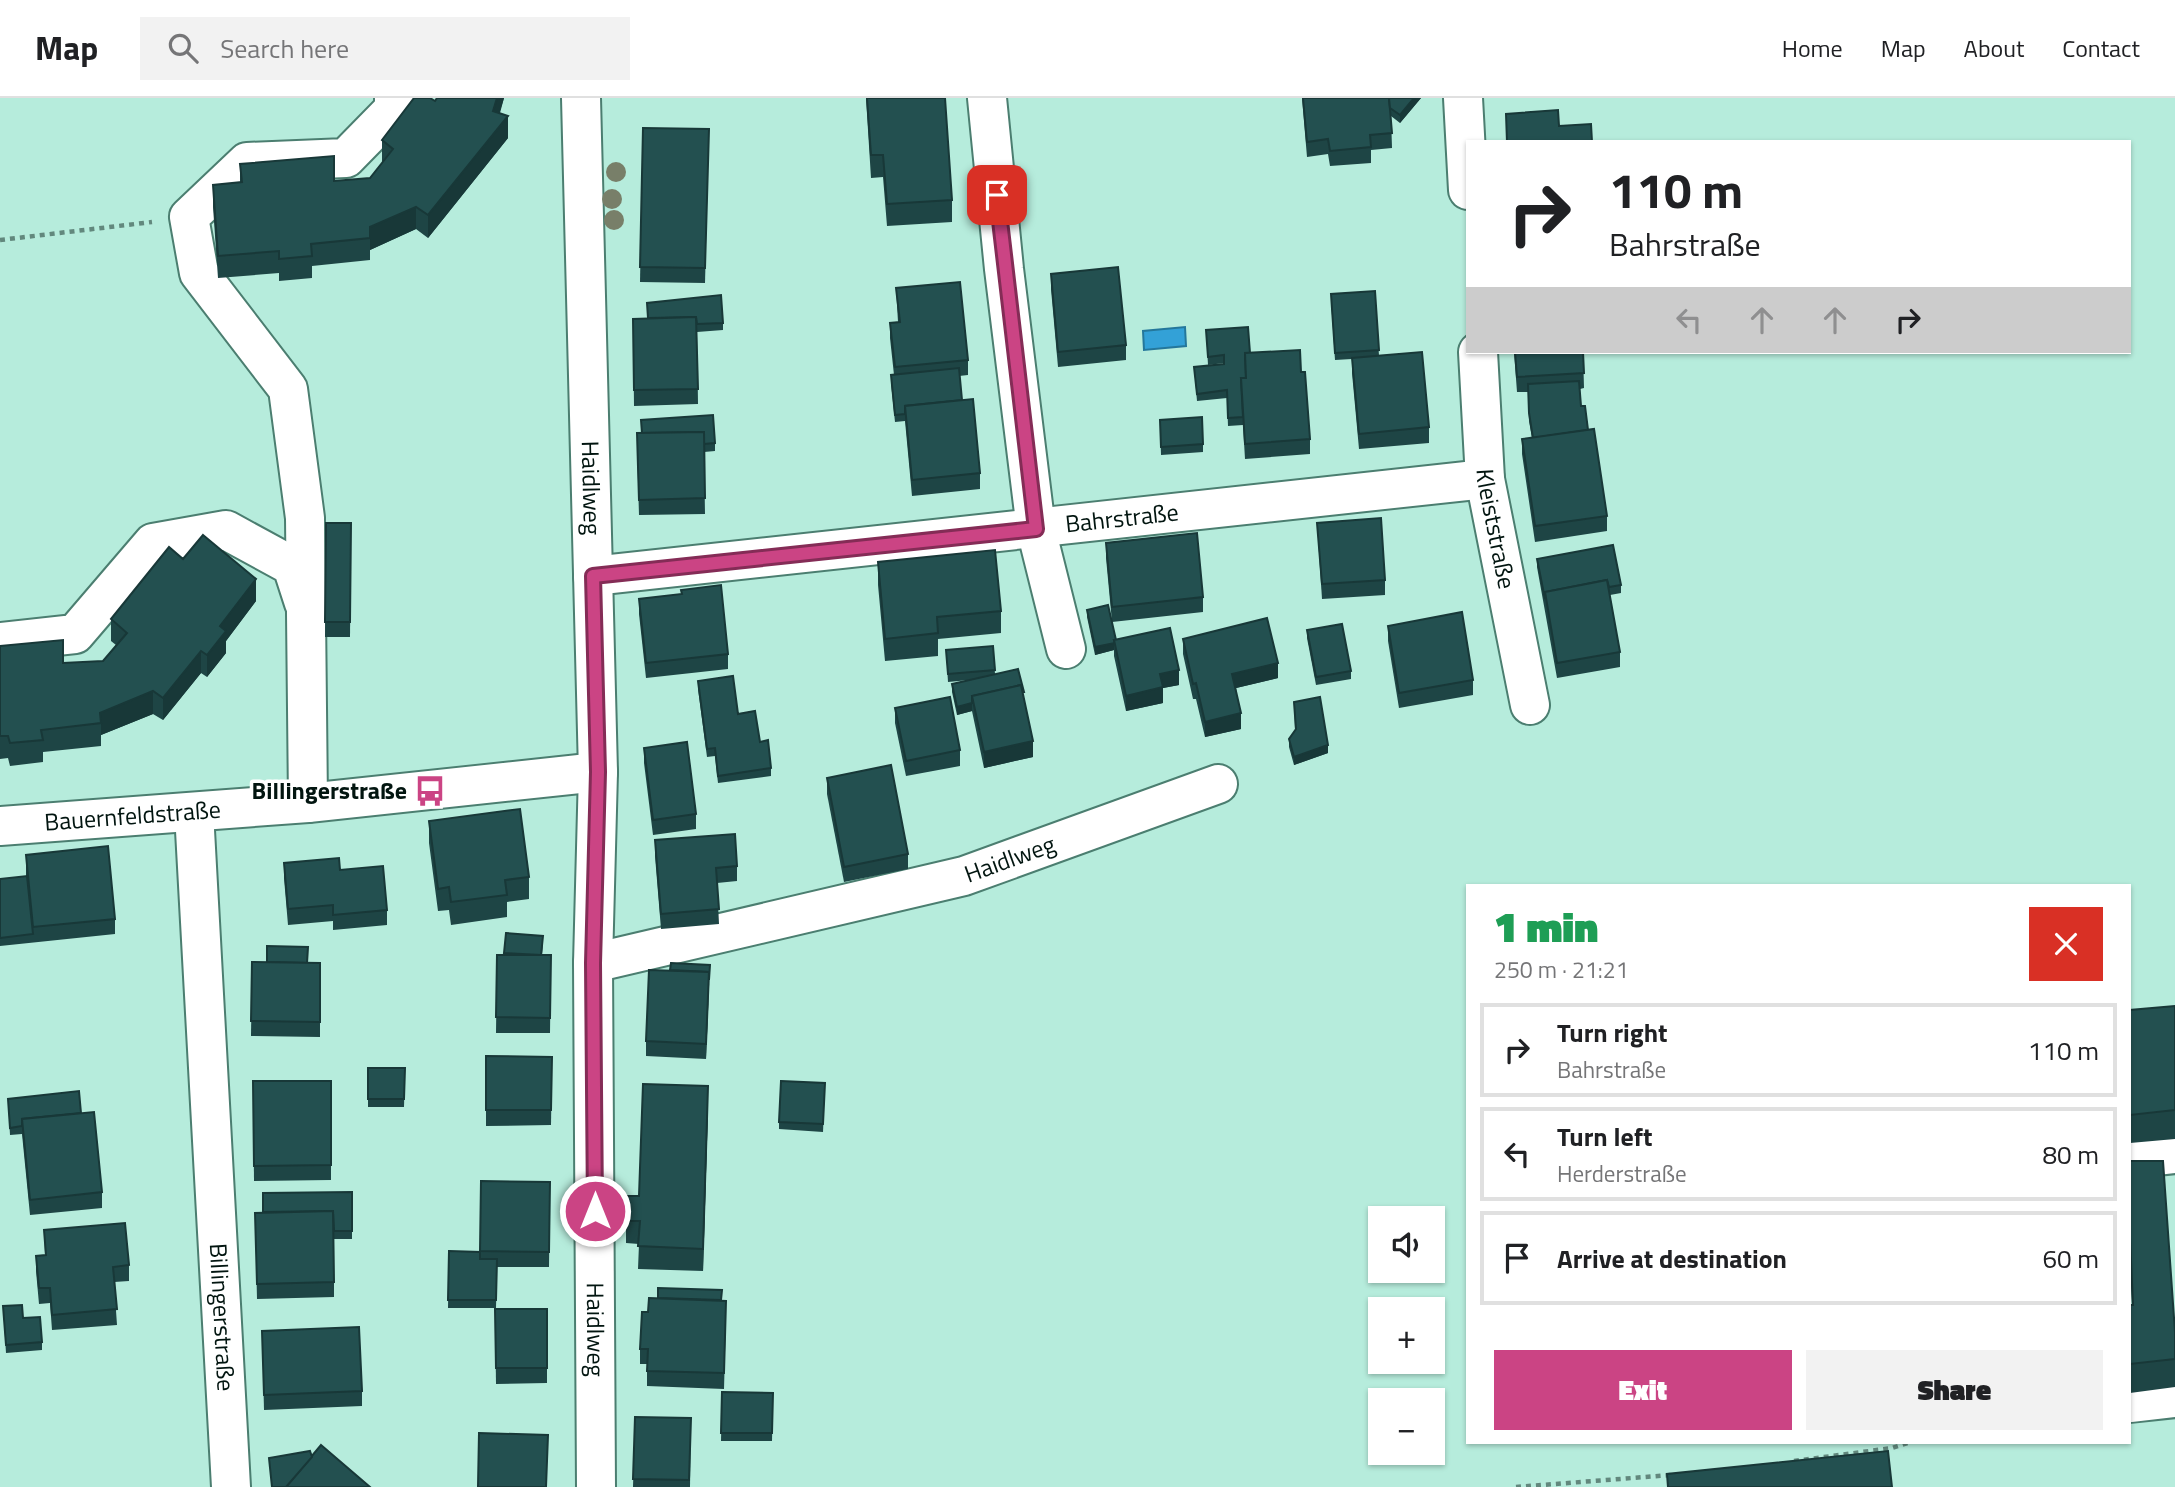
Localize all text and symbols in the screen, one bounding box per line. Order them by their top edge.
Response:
search box [140,17,630,80]
text: Map [35,23,98,73]
icon: search [164,29,202,67]
text: Search here [220,29,349,68]
text: Home [1782,30,1843,66]
text: Map [1881,30,1926,66]
text: About [1964,30,2024,66]
text: Contact [2062,30,2140,66]
text: 110 m [1609,152,1743,227]
pin [967,165,1027,225]
icon: right [1494,168,1585,259]
icon: arrive [978,176,1016,214]
text: Bahrstraße [1609,220,1761,268]
icon: left [1670,301,1708,339]
icon: ahead [1743,301,1781,339]
icon: ahead [1816,301,1854,339]
icon: right [1889,301,1927,339]
street label: Haidlweg [573,440,611,535]
street label: Kleiststraße [1467,468,1525,592]
street label: Bahrstraße [1063,493,1180,542]
place label: Billingerstraße [252,772,407,808]
bus stop icon: Billingerstraße [413,774,447,808]
street label: Bauernfeldstraße [43,791,222,840]
street label: Haidlweg [959,825,1060,891]
text: 1 min [1494,894,1598,958]
button: close [2029,907,2103,981]
text: 250 m · 21:21 [1494,952,1629,987]
text: Turn right [1557,1013,1668,1052]
icon: right [1498,1031,1536,1069]
text: 110 m [2028,1031,2099,1070]
text: Bahrstraße [1557,1052,1666,1087]
text: Turn left [1557,1117,1652,1156]
icon: left [1498,1135,1536,1173]
text: 80 m [2042,1135,2099,1174]
text: Herderstraße [1557,1156,1687,1191]
position arrow [558,1174,632,1248]
map controls [1368,1206,1445,1465]
button: sound [1368,1206,1445,1283]
icon: arrive [1498,1239,1536,1277]
text: Arrive at destination [1557,1239,1787,1278]
text: 60 m [2042,1239,2099,1278]
street label: Billingerstraße [201,1242,245,1392]
street label: Haidlweg [578,1282,614,1377]
button: + [1368,1297,1445,1374]
button: Exit [1494,1350,1792,1430]
button: Share [1806,1350,2103,1430]
button: − [1368,1388,1445,1465]

